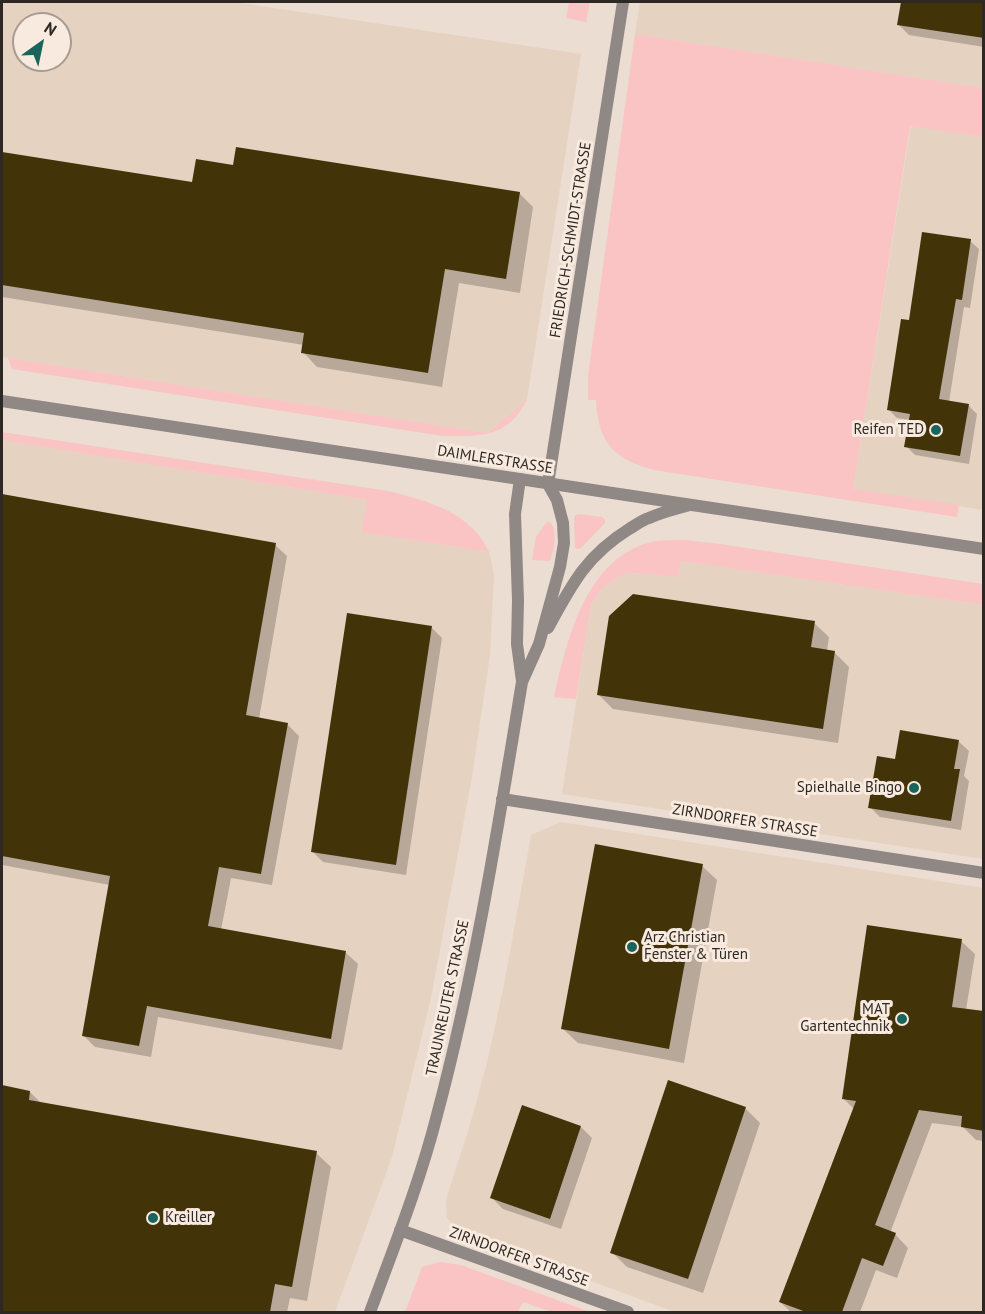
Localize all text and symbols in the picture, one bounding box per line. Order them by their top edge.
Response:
north arrow [12,12,72,72]
text: N [41,17,61,40]
street label: FRIEDRICH-SCHMIDT-STRASSE [547,141,595,339]
place label: Reifen TED [854,421,924,439]
marker: Reifen TED [929,423,943,437]
street label: DAIMLERSTRASSE [436,442,554,478]
place label: Spielhalle Bingo [797,779,902,797]
marker: Spielhalle Bingo [907,781,921,795]
street label: ZIRNDORFER STRASSE [671,801,819,841]
street label: TRAUNREUTER STRASSE [423,918,473,1078]
place label: Arz Christian Fenster & Türen [644,929,748,964]
marker: Arz Christian Fenster & Türen [625,940,639,954]
place label: MAT Gartentechnik [800,1001,890,1036]
marker: MAT Gartentechnik [895,1012,909,1026]
place label: Kreiller [165,1209,212,1227]
marker: Kreiller [146,1211,160,1225]
street label: ZIRNDORFER STRASSE [447,1223,591,1291]

